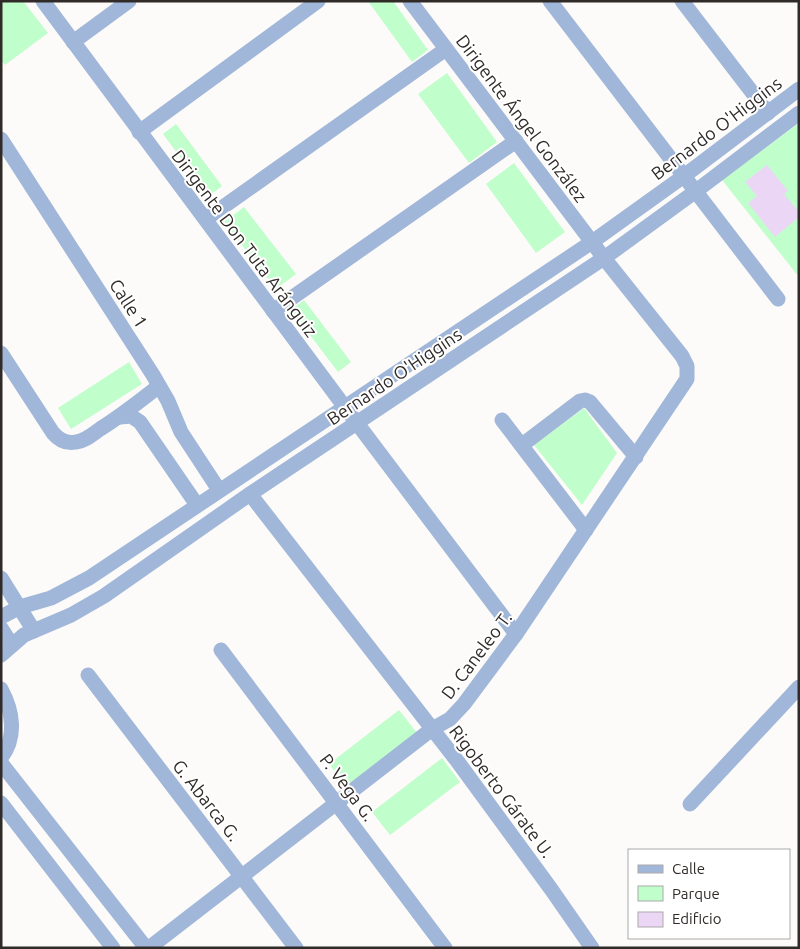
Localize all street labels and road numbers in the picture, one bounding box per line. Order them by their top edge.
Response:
street label: Dirigente Ángel González [453,30,592,206]
street label: Bernardo O'Higgins [647,72,785,184]
street label: Dirigente Don Tuta Aránguiz [168,146,322,340]
street label: Calle 1 [106,275,152,331]
street label: Bernardo O'Higgins [323,323,465,428]
street label: D. Caneleo T. [437,607,515,703]
street label: Rigoberto Gárate U. [446,721,558,861]
street label: P. Vega G. [316,749,380,825]
street label: G. Abarca G. [169,755,245,845]

